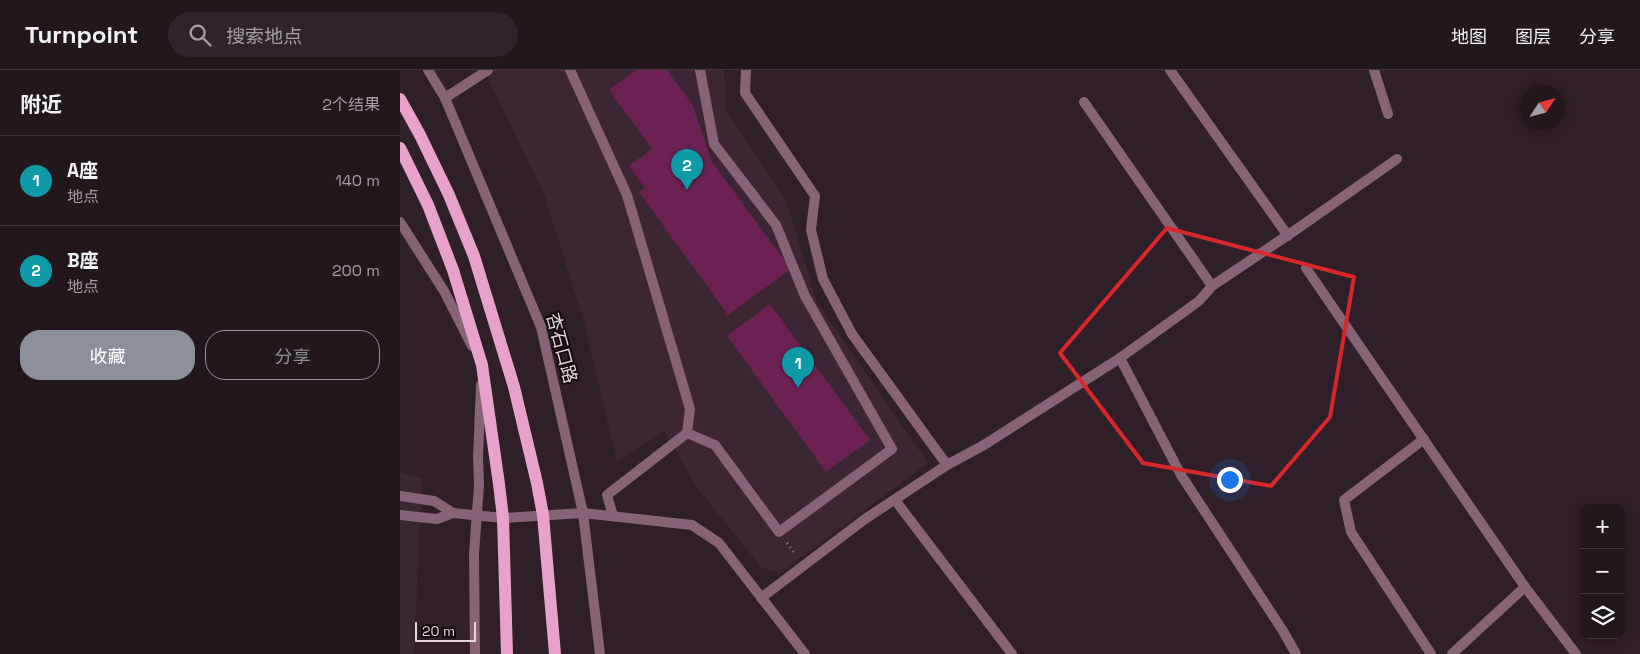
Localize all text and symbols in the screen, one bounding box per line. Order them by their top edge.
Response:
search box [168,12,518,57]
text: Turnpoint [25,19,138,50]
icon: search [186,21,214,49]
text: 搜索地点 [226,24,302,49]
text: 地图 [1451,25,1487,48]
text: 图层 [1515,25,1551,48]
text: 分享 [1579,25,1615,48]
north arrow [1520,85,1565,130]
text: 附近 [20,91,62,118]
text: 2个结果 [322,94,380,115]
pin: 2 [671,149,703,190]
text: A座 [67,158,98,183]
text: 1 [32,170,40,191]
text: 140 m [335,170,380,191]
text: 地点 [67,186,99,207]
text: B座 [67,248,99,273]
text: 2 [31,260,41,281]
text: 200 m [332,260,380,281]
text: 地点 [67,276,99,297]
street label: 杏石口路 [542,310,582,386]
button: 收藏 [20,330,195,380]
button: 分享 [205,330,380,380]
pin: 1 [782,347,814,388]
your location [1217,467,1243,493]
map controls [1580,504,1625,639]
button: + [1580,504,1625,549]
button: − [1580,549,1625,594]
button: layers [1580,594,1625,639]
scale bar [415,619,476,642]
text: 20 m [422,622,455,640]

